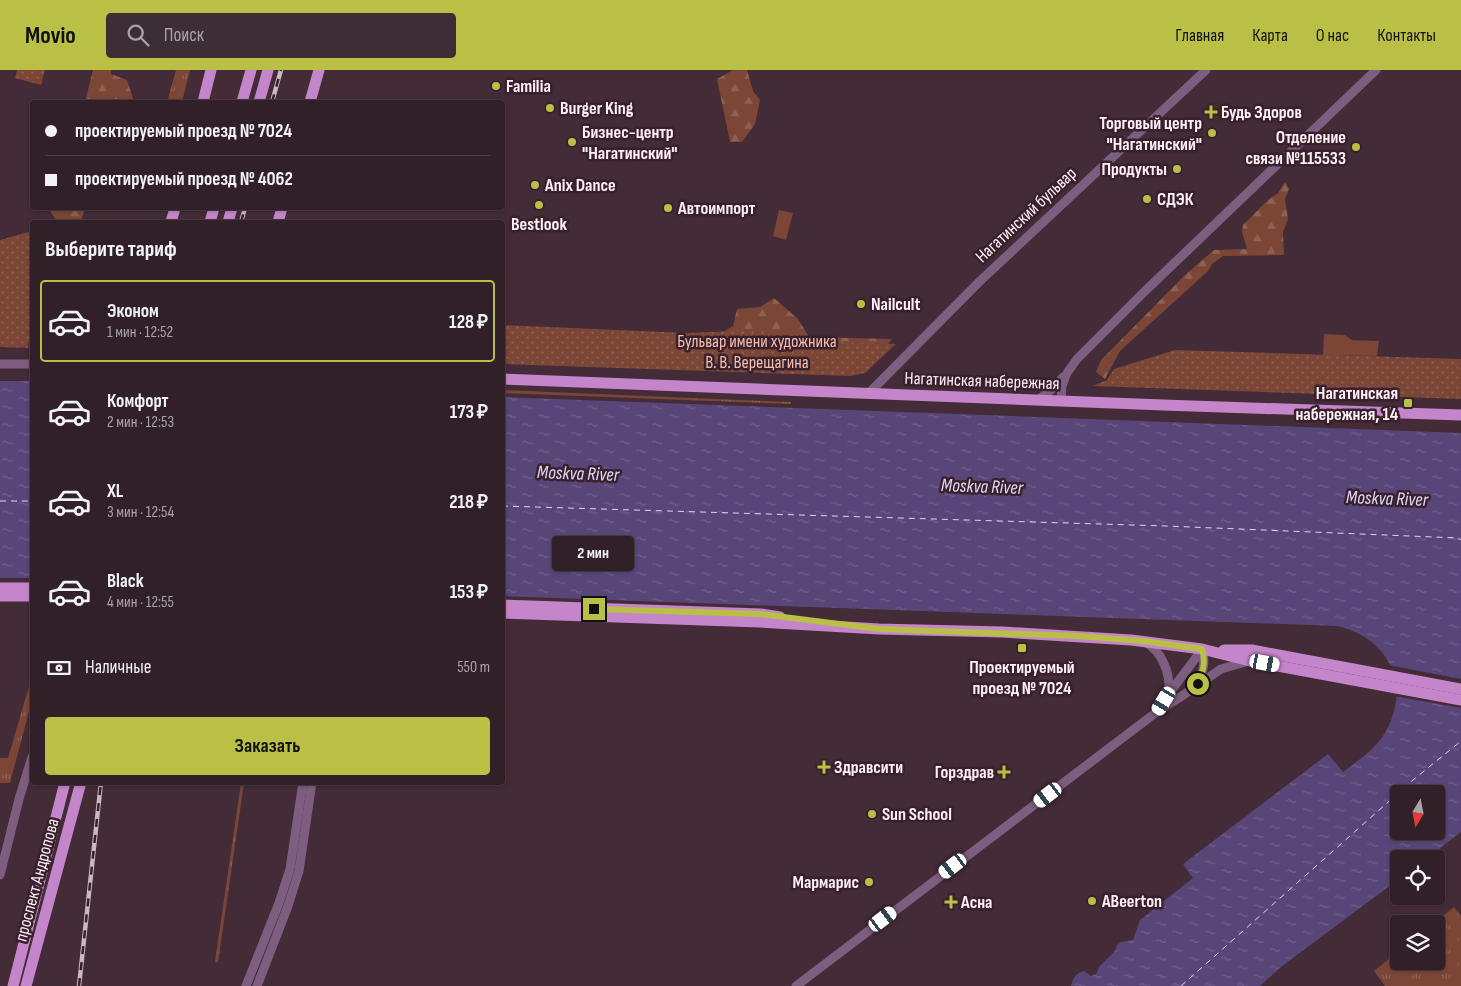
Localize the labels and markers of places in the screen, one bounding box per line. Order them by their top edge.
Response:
place label: Familia [506,76,551,97]
marker: Familia [490,80,502,92]
place label: Burger King [560,98,634,119]
marker: Burger King [544,102,556,114]
place label: Будь Здоров [1221,102,1302,123]
marker: Будь Здоров [1205,106,1217,118]
place label: Торговый центр "Нагатинский" [1099,113,1202,155]
place label: Бизнес-центр "Нагатинский" [582,122,677,164]
marker: Торговый центр "Нагатинский" [1206,127,1218,139]
place label: Отделение связи №115533 [1245,127,1346,169]
marker: Бизнес-центр "Нагатинский" [566,136,578,148]
marker: Отделение связи №115533 [1350,141,1362,153]
place label: Продукты [1101,159,1167,180]
marker: Продукты [1171,163,1183,175]
place label: Anix Dance [544,175,616,196]
marker: Anix Dance [529,179,541,191]
place label: СДЭК [1157,189,1194,210]
marker: СДЭК [1141,193,1153,205]
place label: Автоимпорт [677,198,756,219]
marker: Bestlook [533,199,545,211]
marker: Автоимпорт [662,202,674,214]
place label: Bestlook [511,214,567,235]
place label: Nailcult [871,294,920,315]
marker: Nailcult [855,298,867,310]
place label: Нагатинская набережная, 14 [1295,383,1399,425]
marker: Нагатинская набережная, 14 [1402,397,1414,409]
marker: Проектируемый проезд № 7024 [1016,642,1028,654]
place label: Проектируемый проезд № 7024 [969,657,1075,699]
place label: Здравсити [834,757,903,778]
marker: Здравсити [818,761,830,773]
place label: Горздрав [935,762,994,783]
marker: Горздрав [998,766,1010,778]
place label: Sun School [882,804,952,825]
marker: Sun School [866,808,878,820]
place label: Мармарис [793,872,859,893]
marker: Мармарис [863,876,875,888]
place label: ABeerton [1101,891,1162,912]
place label: Асна [960,892,992,913]
marker: ABeerton [1086,895,1098,907]
marker: Асна [945,896,957,908]

